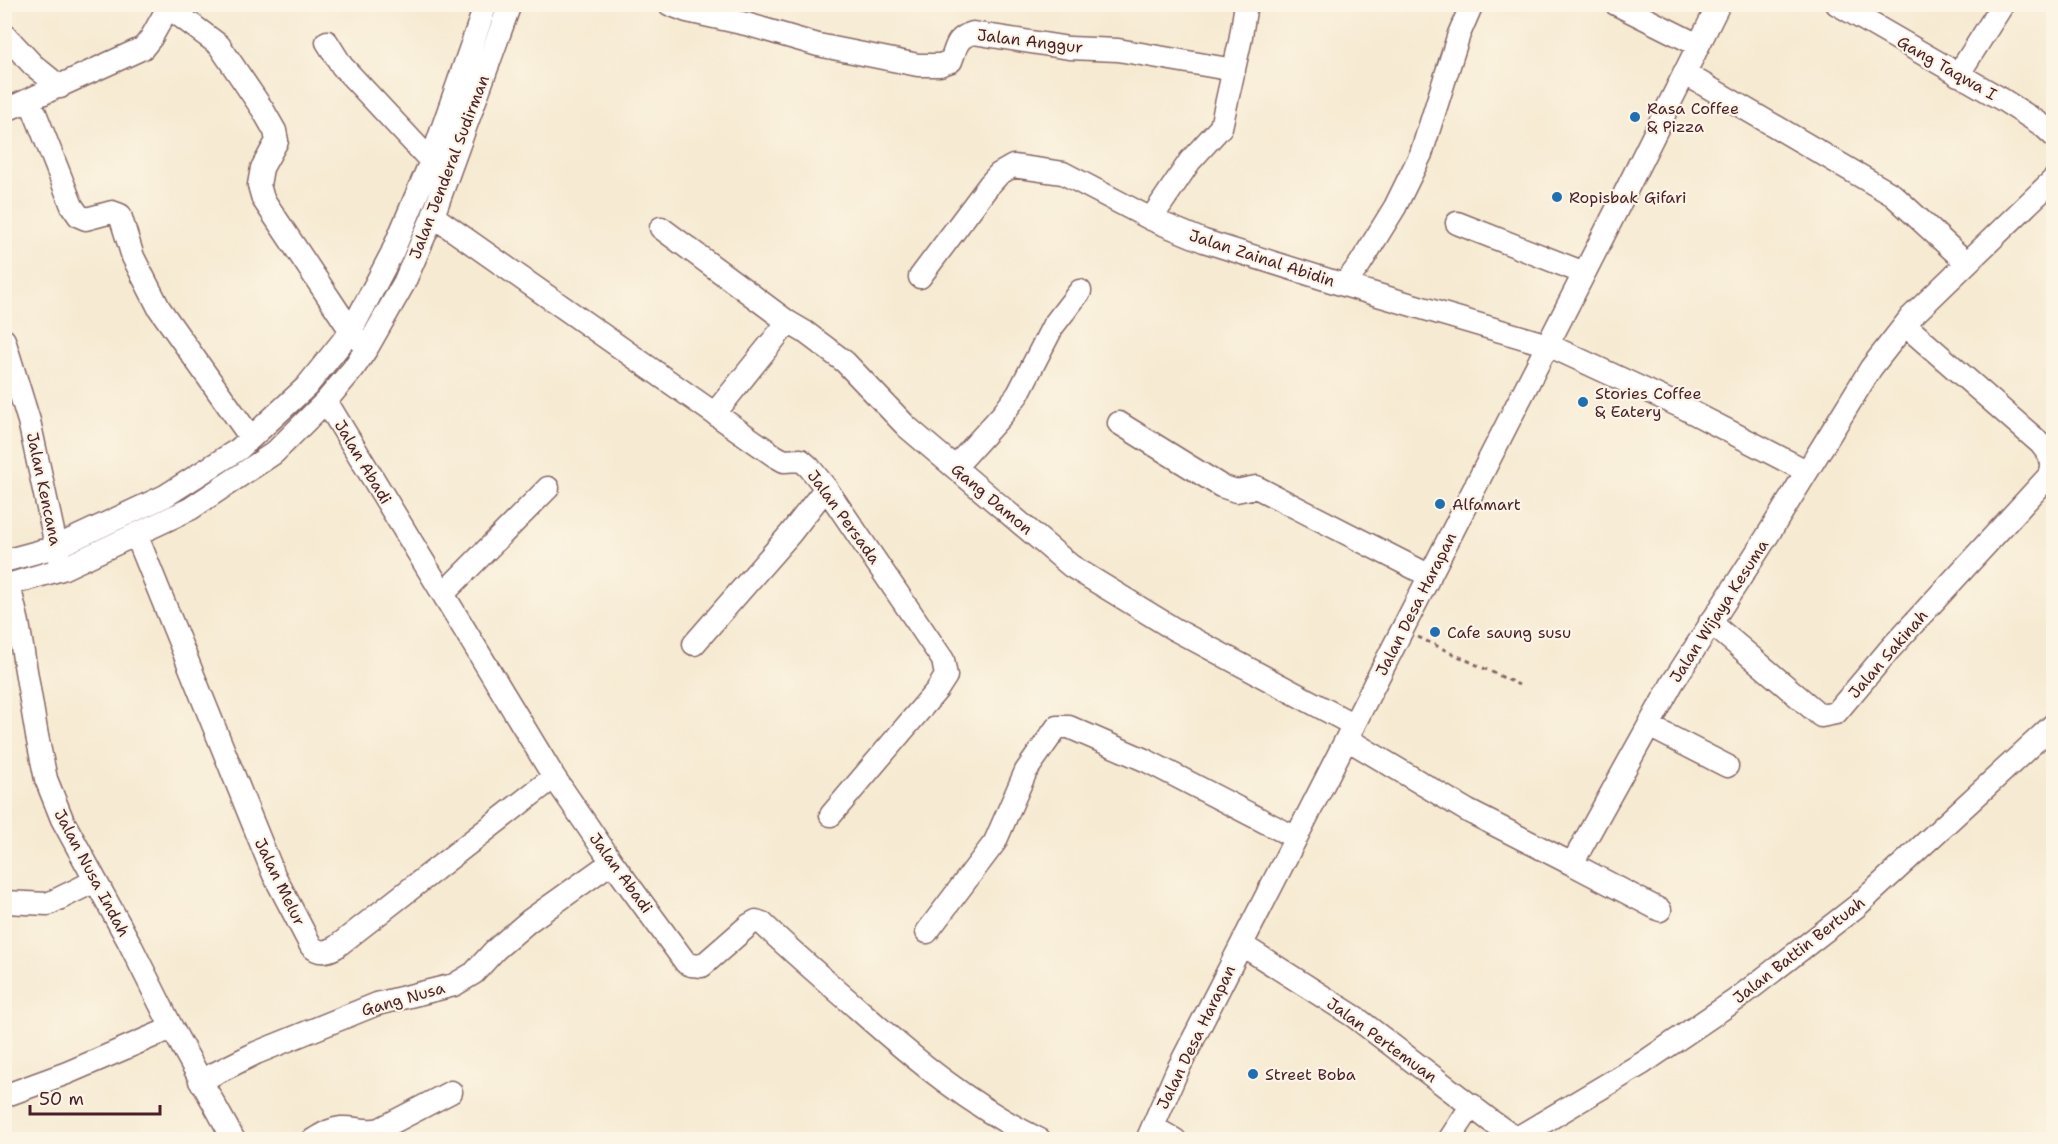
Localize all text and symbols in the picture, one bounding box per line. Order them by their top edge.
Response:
street label: Jalan Anggur [976,24,1084,58]
street label: Gang Taqwa I [1893,31,2001,105]
street label: Jalan Jenderal Sudirman [404,72,494,262]
place label: Rasa Coffee & Pizza [1647,98,1739,137]
marker: Rasa Coffee & Pizza [1628,110,1642,124]
place label: Ropisbak Gifari [1569,187,1687,208]
marker: Ropisbak Gifari [1550,190,1564,204]
street label: Jalan Zainal Abidin [1186,225,1338,292]
place label: Stories Coffee & Eatery [1595,383,1702,422]
marker: Stories Coffee & Eatery [1576,395,1590,409]
street label: Jalan Abadi [330,416,396,508]
street label: Jalan Kencana [22,431,66,548]
street label: Gang Damon [947,459,1037,539]
street label: Jalan Persada [803,466,885,568]
place label: Alfamart [1452,494,1521,515]
marker: Alfamart [1433,497,1447,511]
street label: Jalan Desa Harapan [1371,529,1461,679]
street label: Jalan Wijaya Kesuma [1665,535,1773,687]
street label: Jalan Sakinah [1844,605,1932,703]
place label: Cafe saung susu [1447,622,1571,643]
marker: Cafe saung susu [1428,625,1442,639]
street label: Jalan Nusa Indah [49,805,135,941]
street label: Jalan Abadi [585,829,657,917]
street label: Jalan Melur [250,835,310,929]
street label: Jalan Battin Bertuah [1729,892,1869,1008]
street label: Jalan Desa Harapan [1152,961,1240,1113]
street label: Gang Nusa [359,977,447,1021]
street label: Jalan Pertemuan [1323,993,1442,1087]
place label: Street Boba [1265,1064,1356,1085]
marker: Street Boba [1246,1067,1260,1081]
scale bar [30,1078,160,1116]
text: 50 m [39,1087,84,1111]

